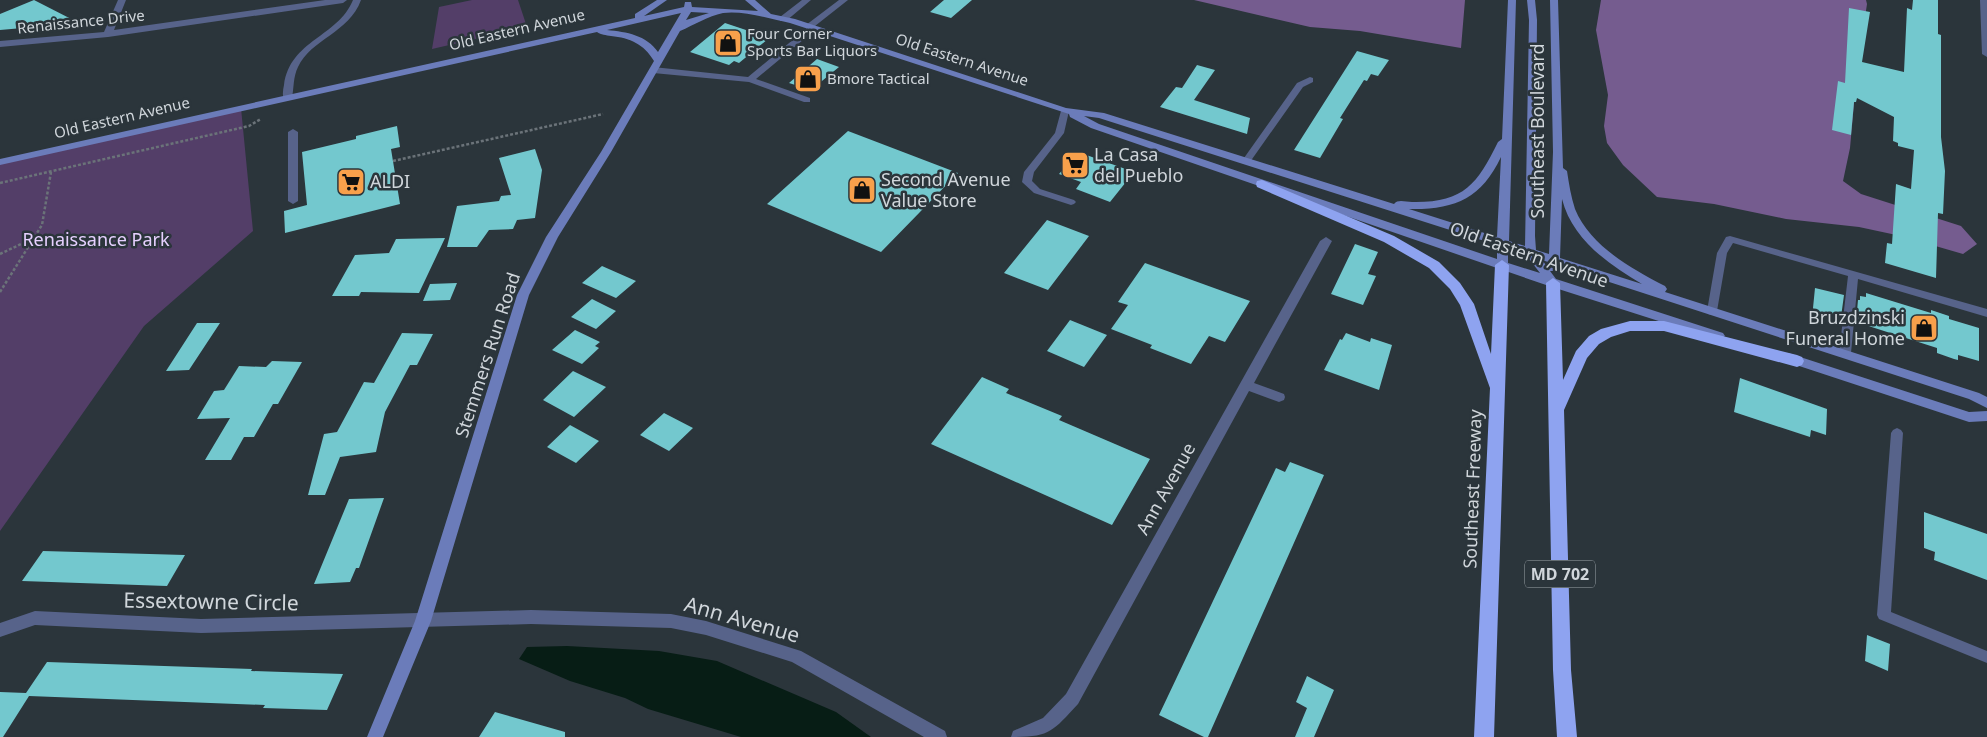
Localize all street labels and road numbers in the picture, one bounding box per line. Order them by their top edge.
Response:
street label: Renaissance Drive [16,4,146,38]
street label: Old Eastern Avenue [447,4,587,54]
street label: Old Eastern Avenue [893,28,1031,90]
street label: Southeast Boulevard [1525,43,1549,219]
street label: Old Eastern Avenue [52,92,192,142]
street label: Old Eastern Avenue [1447,216,1612,292]
street label: Stemmers Run Road [449,269,525,440]
street label: Southeast Freeway [1457,408,1487,569]
street label: Ann Avenue [1130,438,1200,539]
road number: MD 702 [1525,560,1595,588]
street label: Essextowne Circle [123,585,299,617]
street label: Ann Avenue [681,589,803,649]

